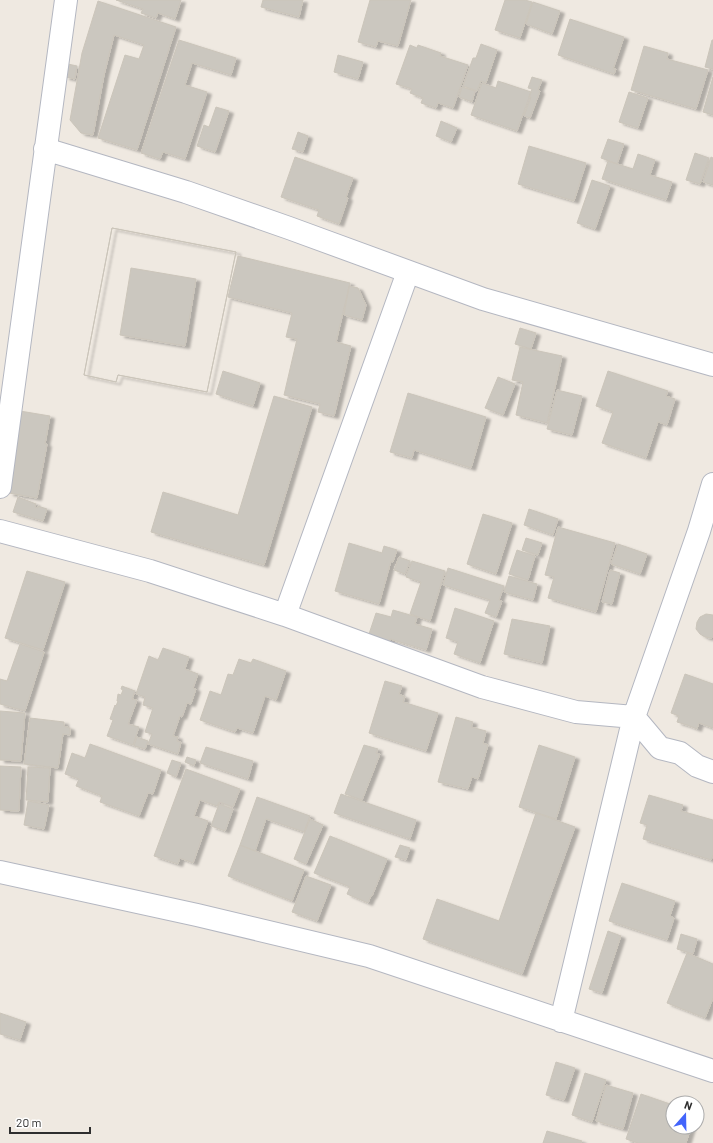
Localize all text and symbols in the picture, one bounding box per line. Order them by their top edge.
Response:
north arrow [665,1095,705,1135]
text: N [683,1098,694,1112]
scale bar [10,1109,90,1135]
text: 20 m [16,1115,42,1129]

